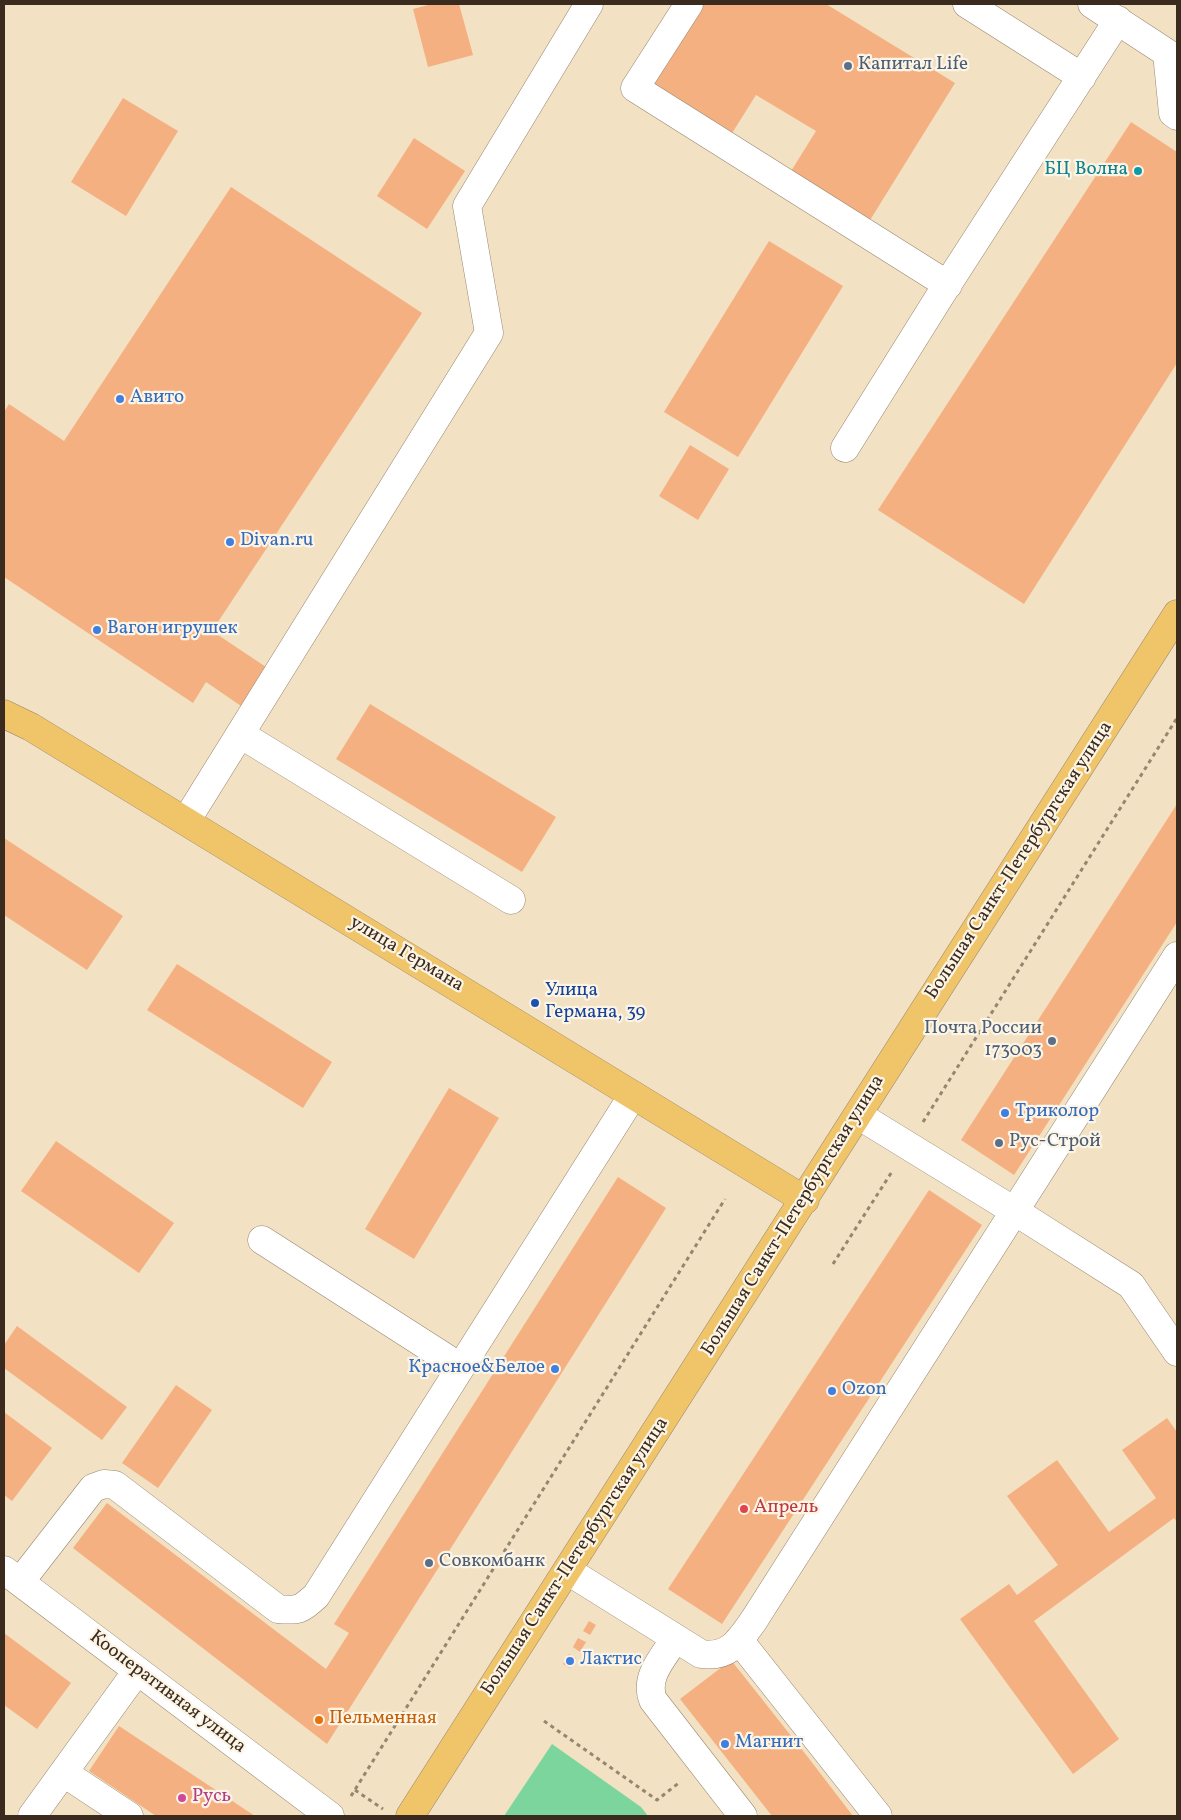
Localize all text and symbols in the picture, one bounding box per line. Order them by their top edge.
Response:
place label: Капитал Life [858,55,968,77]
marker: Капитал Life [842,60,854,72]
place label: БЦ Волна [1044,160,1128,182]
marker: БЦ Волна [1132,165,1144,177]
place label: Авито [130,388,184,410]
marker: Авито [114,393,126,405]
place label: Divan.ru [240,531,314,553]
marker: Divan.ru [224,536,236,548]
place label: Вагон игрушек [107,619,238,641]
marker: Вагон игрушек [91,624,103,636]
street label: Большая Санкт-Петербургская улица [921,718,1119,1004]
street label: улица Германа [345,912,467,998]
place label: Улица Германа, 39 [545,981,645,1025]
marker: Улица Германа, 39 [529,997,541,1009]
place label: Почта России 173003 [924,1019,1042,1063]
marker: Почта России 173003 [1046,1035,1058,1047]
street label: Большая Санкт-Петербургская улица [698,1071,890,1361]
place label: Триколор [1015,1102,1099,1124]
marker: Триколор [999,1107,1011,1119]
place label: Рус-Строй [1009,1132,1101,1154]
marker: Рус-Строй [993,1137,1005,1149]
place label: Красное&Белое [408,1358,545,1380]
marker: Красное&Белое [549,1363,561,1375]
place label: Ozon [842,1380,887,1402]
marker: Ozon [826,1385,838,1397]
street label: Большая Санкт-Петербургская улица [477,1414,675,1700]
place label: Апрель [754,1498,818,1520]
marker: Апрель [738,1503,750,1515]
place label: Совкомбанк [439,1552,545,1574]
marker: Совкомбанк [423,1557,435,1569]
street label: Кооперативная улица [84,1627,250,1759]
place label: Лактис [580,1650,642,1672]
marker: Лактис [564,1655,576,1667]
place label: Пельменная [329,1709,437,1731]
marker: Пельменная [313,1714,325,1726]
place label: Магнит [735,1733,803,1755]
marker: Магнит [719,1738,731,1750]
place label: Русь [192,1787,231,1809]
marker: Русь [176,1792,188,1804]

